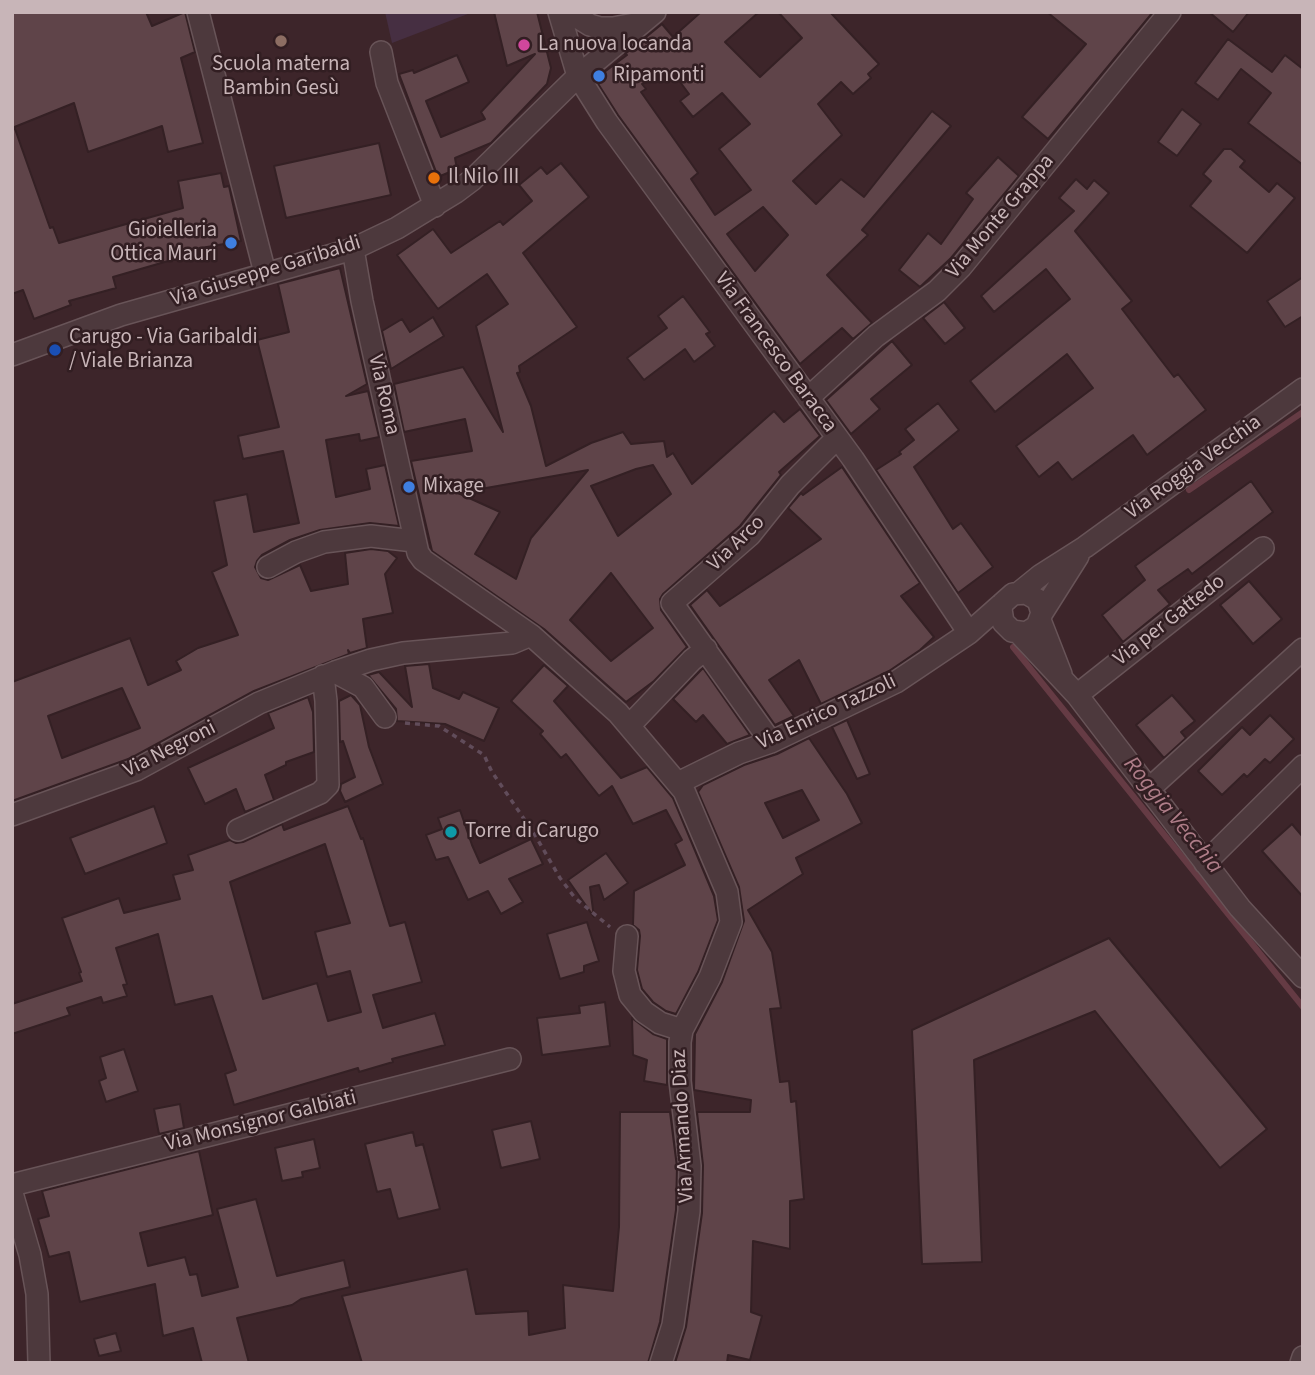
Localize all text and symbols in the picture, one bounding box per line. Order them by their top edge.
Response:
place label: La nuova locanda [538,32,692,58]
marker: Scuola materna Bambin Gesù [273,33,289,49]
marker: La nuova locanda [516,37,532,53]
place label: Scuola materna Bambin Gesù [212,52,350,102]
place label: Ripamonti [613,63,705,89]
marker: Ripamonti [591,68,607,84]
street label: Via Monte Grappa [942,150,1060,284]
place label: Il Nilo III [448,165,519,191]
marker: Il Nilo III [426,170,442,186]
place label: Gioielleria Ottica Mauri [110,218,217,268]
street label: Via Giuseppe Garibaldi [168,231,364,313]
marker: Gioielleria Ottica Mauri [223,235,239,251]
street label: Via Francesco Baracca [708,268,842,438]
place label: Carugo - Via Garibaldi / Viale Brianza [69,325,258,375]
marker: Carugo - Via Garibaldi / Viale Brianza [47,342,63,358]
street label: Via Roma [362,352,404,438]
street label: Via Roggia Vecchia [1121,410,1267,526]
place label: Mixage [423,474,484,500]
marker: Mixage [401,479,417,495]
street label: Via Arco [703,511,771,577]
street label: Via per Gattedo [1109,570,1231,672]
street label: Via Enrico Tazzoli [754,670,900,756]
street label: Via Negroni [120,716,220,784]
water label: Roggia Vecchia [1116,752,1228,880]
place label: Torre di Carugo [465,819,599,845]
marker: Torre di Carugo [443,824,459,840]
street label: Via Armando Diaz [667,1049,701,1203]
street label: Via Monsignor Galbiati [163,1086,359,1158]

